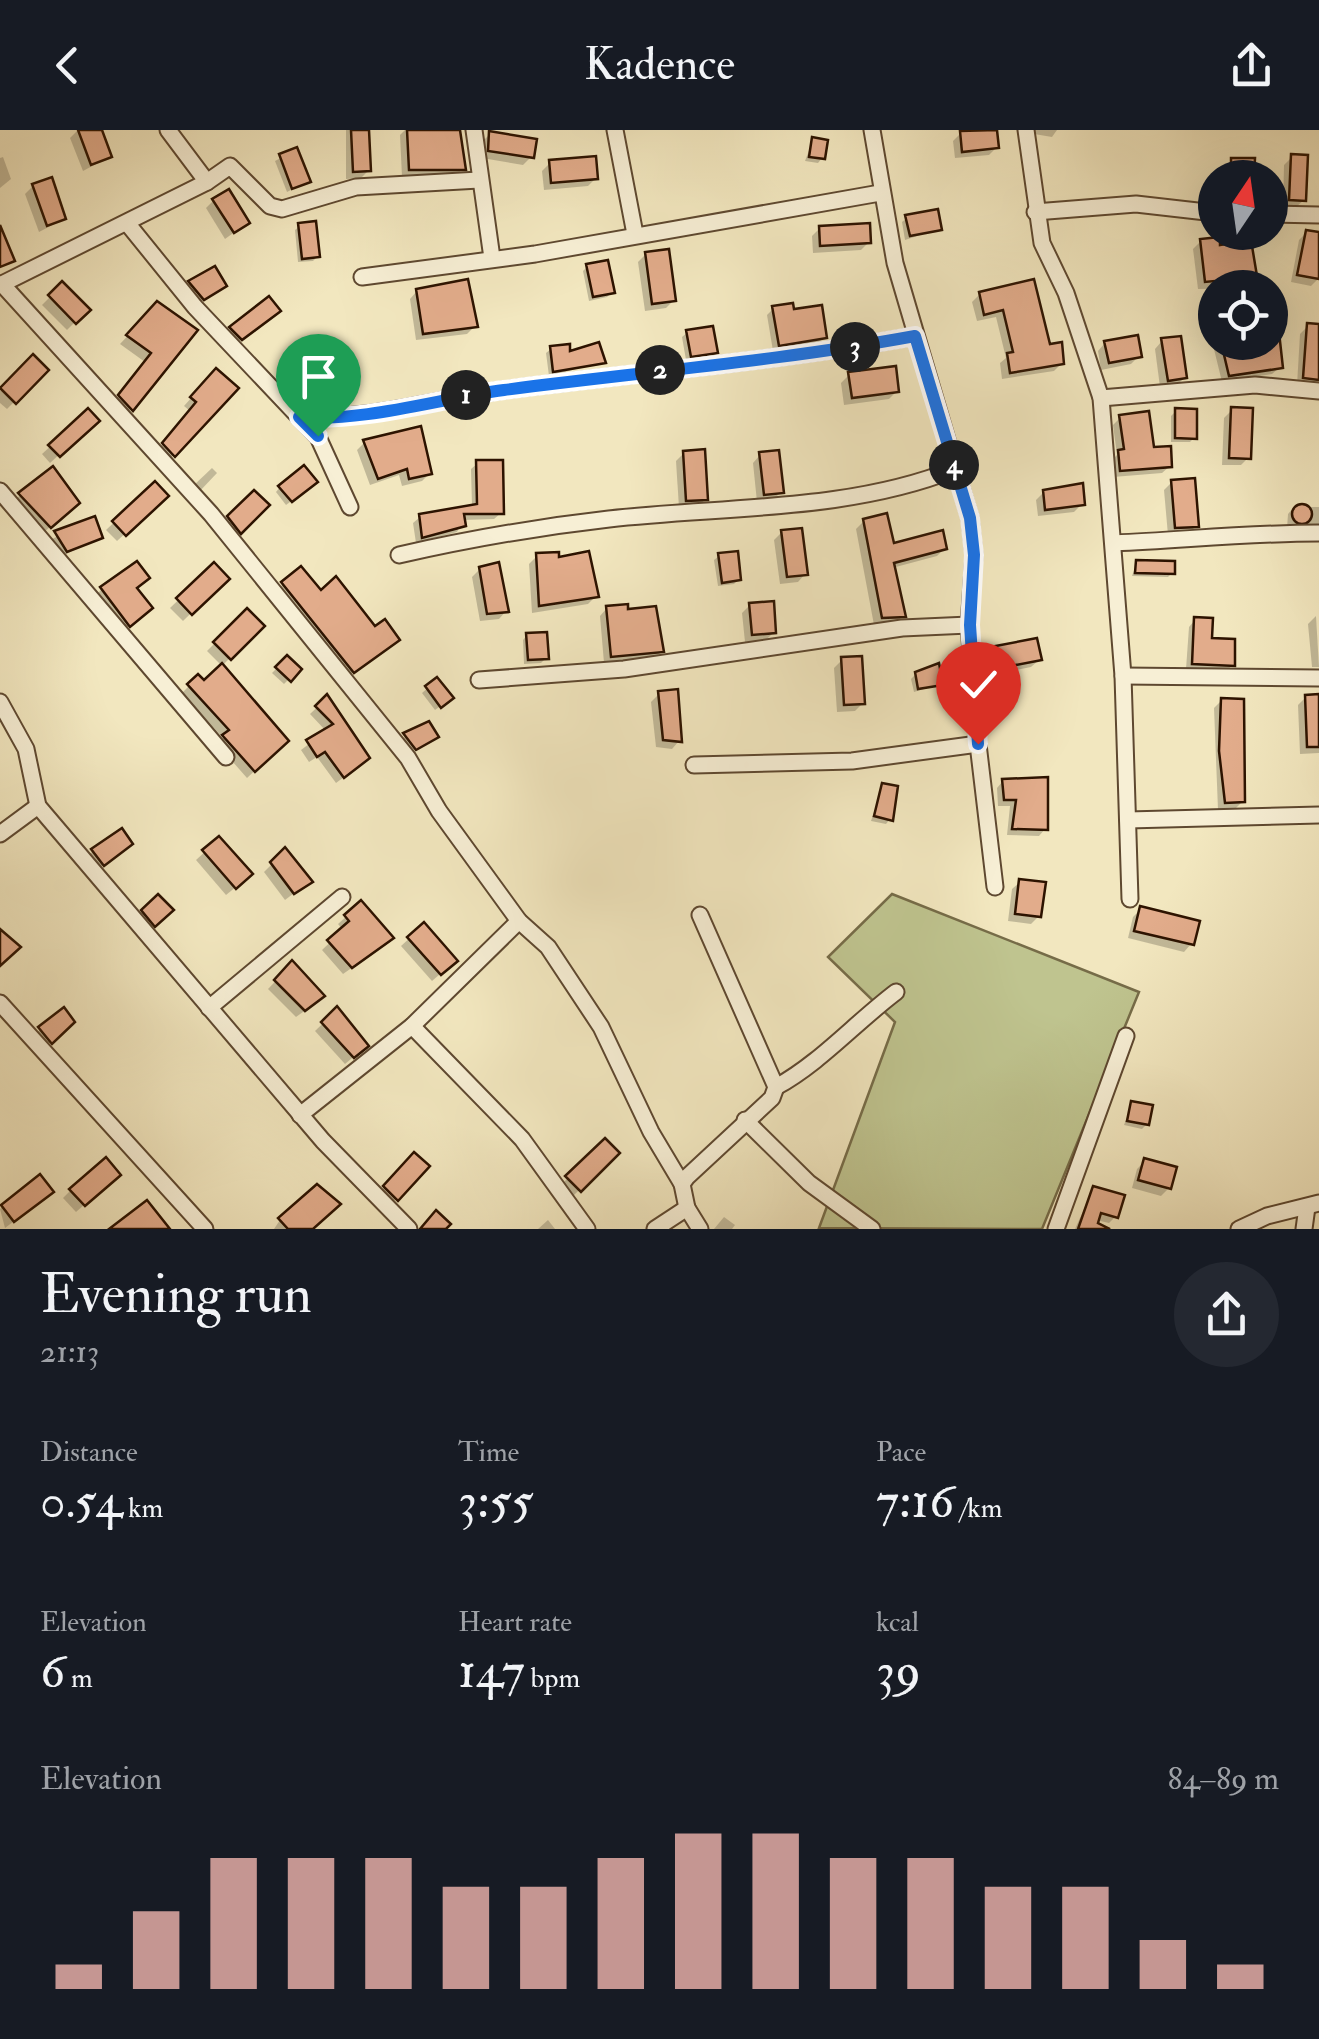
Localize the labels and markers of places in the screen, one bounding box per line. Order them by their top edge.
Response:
pin: 3 [830,322,880,372]
pin [276,334,361,437]
pin: 2 [635,345,685,395]
pin: 1 [441,370,491,420]
pin: 4 [929,440,979,490]
pin [936,642,1021,745]

